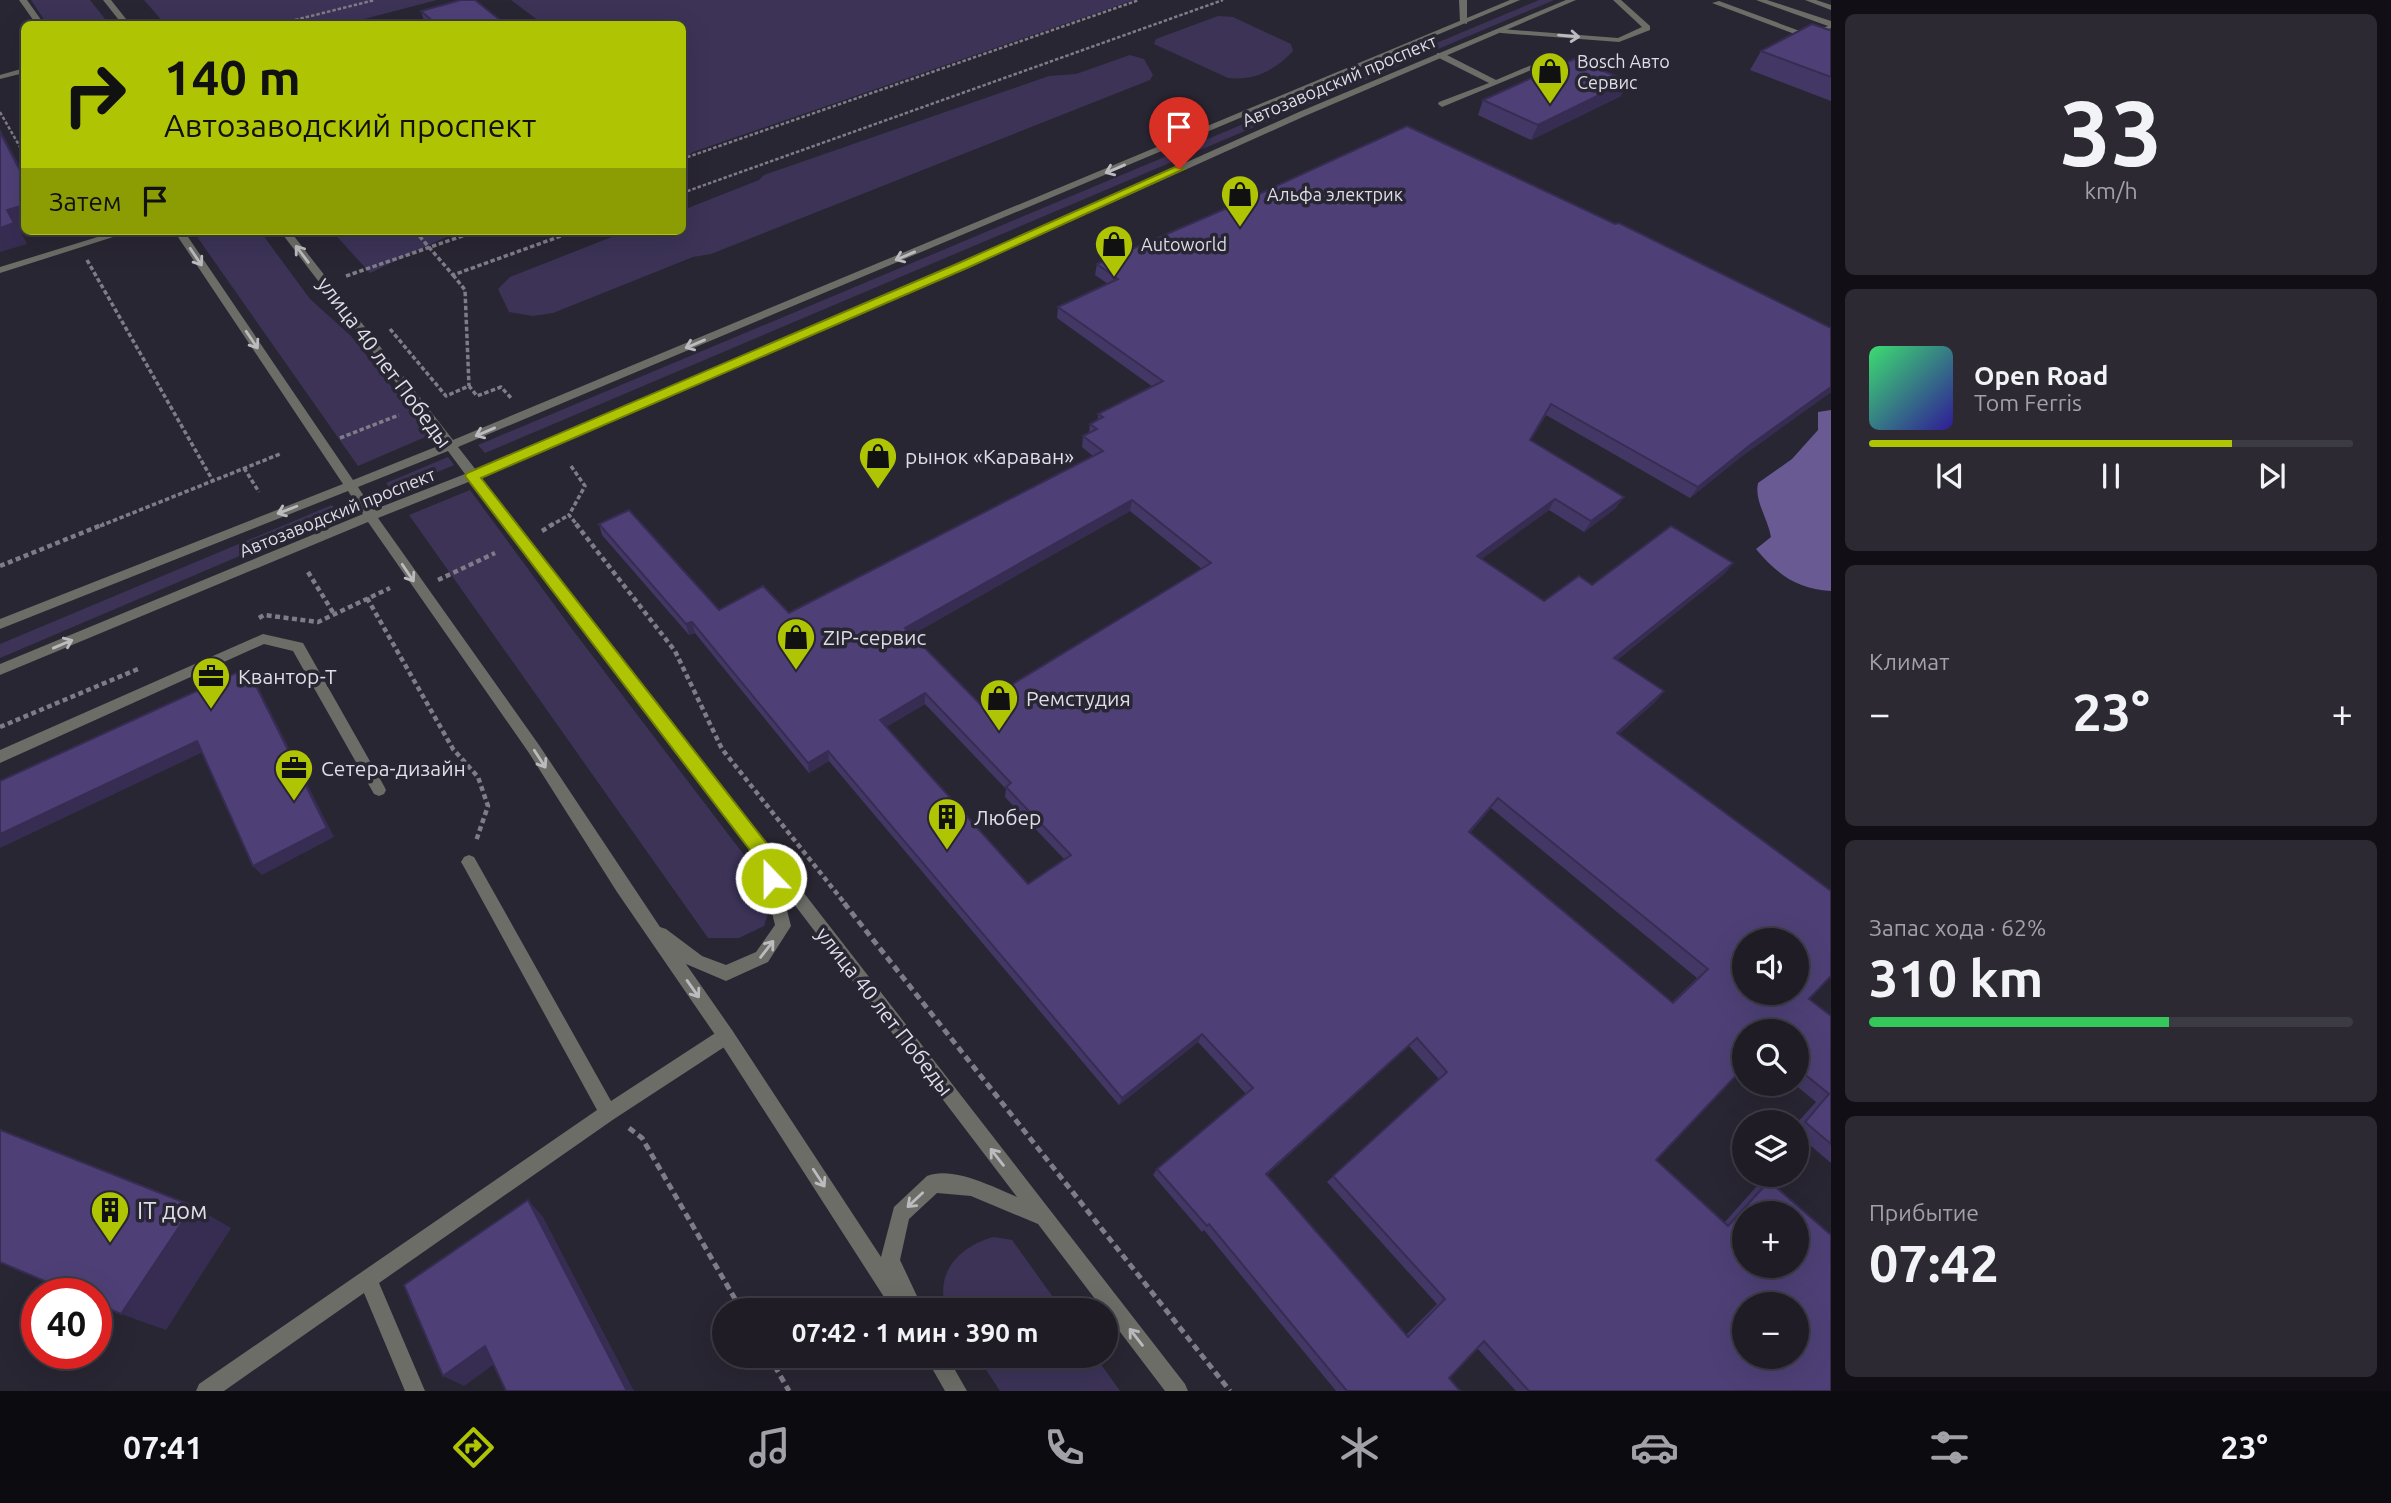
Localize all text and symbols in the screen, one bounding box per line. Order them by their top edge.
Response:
street label: Автозаводский проспект [1239,30,1439,130]
one-way arrow [1557,30,1580,43]
icon: right [49,49,140,140]
text: 140 m [164,49,301,104]
shop icon: Bosch Авто Сервис [1529,50,1571,105]
place label: Bosch Авто Сервис [1577,51,1670,92]
text: 33 [2060,81,2162,183]
pin [1149,97,1209,169]
text: Автозаводский проспект [164,107,536,143]
icon: arrive [1160,108,1198,146]
one-way arrow [1104,163,1126,176]
shop icon: Альфа электрик [1219,173,1261,228]
text: km/h [2084,178,2138,203]
icon: arrive [136,182,174,220]
place label: Альфа электрик [1267,184,1403,204]
text: Затем [49,187,122,216]
shop icon: Autoworld [1093,223,1135,278]
place label: Autoworld [1141,234,1227,254]
one-way arrow [295,245,310,264]
one-way arrow [190,247,204,267]
one-way arrow [894,251,916,264]
street label: улица 40 лет Победы [313,272,457,452]
one-way arrow [245,330,259,350]
one-way arrow [685,338,706,351]
text: Open Road [1974,361,2108,390]
text: Tom Ferris [1974,390,2082,415]
one-way arrow [475,426,496,439]
shop icon: рынок «Караван» [857,435,899,490]
place label: рынок «Караван» [905,444,1074,468]
icon: previous [1931,457,1969,495]
icon: pause [2092,457,2130,495]
icon: next [2253,457,2291,495]
street label: Автозаводский проспект [236,464,438,560]
one-way arrow [277,505,299,517]
one-way arrow [401,563,415,582]
shop icon: ZIP-сервис [775,616,817,671]
place label: ZIP-сервис [823,625,927,649]
one-way arrow [52,637,73,650]
text: Климат [1869,649,1949,674]
office icon: Квантор-Т [190,655,232,710]
place label: Квантор-Т [238,664,337,688]
shop icon: Ремстудия [978,677,1020,732]
text: 23° [2072,683,2150,741]
place label: Ремстудия [1026,686,1131,710]
text: − [1869,692,1890,734]
text: + [2332,692,2353,734]
office icon: Сетера-дизайн [273,747,315,802]
one-way arrow [533,748,547,768]
place label: Сетера-дизайн [321,756,466,780]
building icon: Любер [926,796,968,851]
place label: Любер [974,805,1041,829]
position arrow [734,841,808,915]
text: Запас хода · 62% [1869,915,2046,940]
street label: улица 40 лет Победы [812,922,958,1100]
map controls [1732,928,1809,1369]
button: sound [1732,928,1809,1005]
one-way arrow [759,940,774,958]
text: 310 km [1869,949,2043,1007]
one-way arrow [686,979,700,998]
button: search [1732,1019,1809,1096]
button: layers [1732,1110,1809,1187]
one-way arrow [990,1148,1005,1167]
one-way arrow [812,1168,826,1188]
building icon: IT дом [89,1189,131,1244]
one-way arrow [907,1192,924,1209]
place label: IT дом [137,1197,208,1224]
text: Прибытие [1869,1200,1979,1225]
button: + [1732,1201,1809,1278]
text: 07:42 [1869,1234,1999,1292]
speed limit sign: 40 [21,1278,112,1369]
button: − [1732,1292,1809,1369]
text: 07:42 · 1 мин · 390 m [792,1318,1038,1347]
one-way arrow [1129,1328,1144,1347]
icon: directions [449,1423,498,1472]
icon: music [745,1423,794,1472]
icon: phone [1040,1423,1089,1472]
icon: climate [1335,1423,1384,1472]
icon: car [1630,1423,1679,1472]
icon: filters [1925,1423,1974,1472]
text: 07:41 [123,1429,203,1465]
text: 23° [2220,1429,2268,1465]

